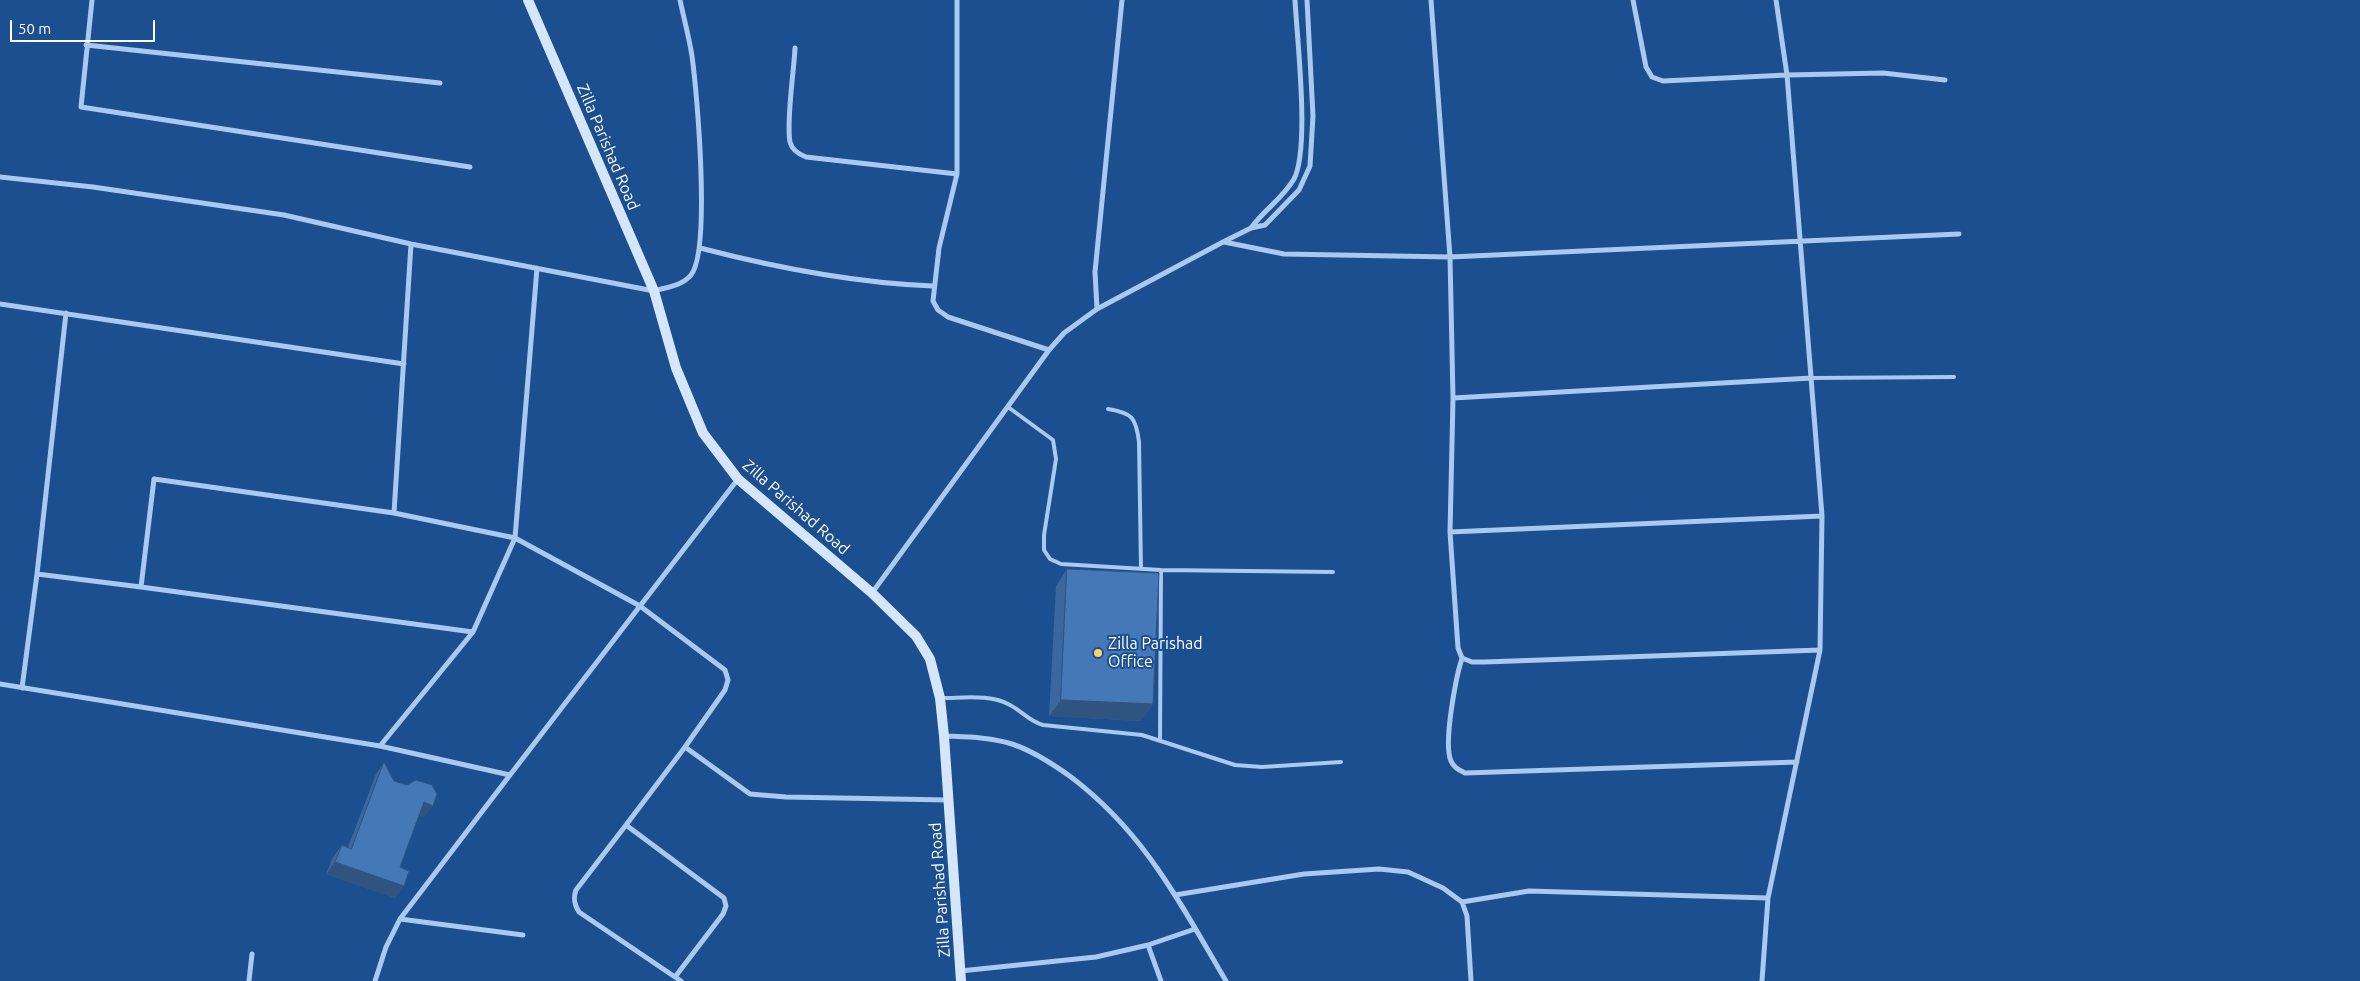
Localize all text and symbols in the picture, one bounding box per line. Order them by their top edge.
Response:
scale bar [12,10,158,42]
text: 50 m [18,20,51,37]
street label: Zilla Parishad Road [573,81,643,213]
street label: Zilla Parishad Road [739,455,853,559]
place label: Zilla Parishad Office [1108,634,1203,672]
marker: Zilla Parishad Office [1092,647,1104,659]
street label: Zilla Parishad Road [926,822,954,958]

